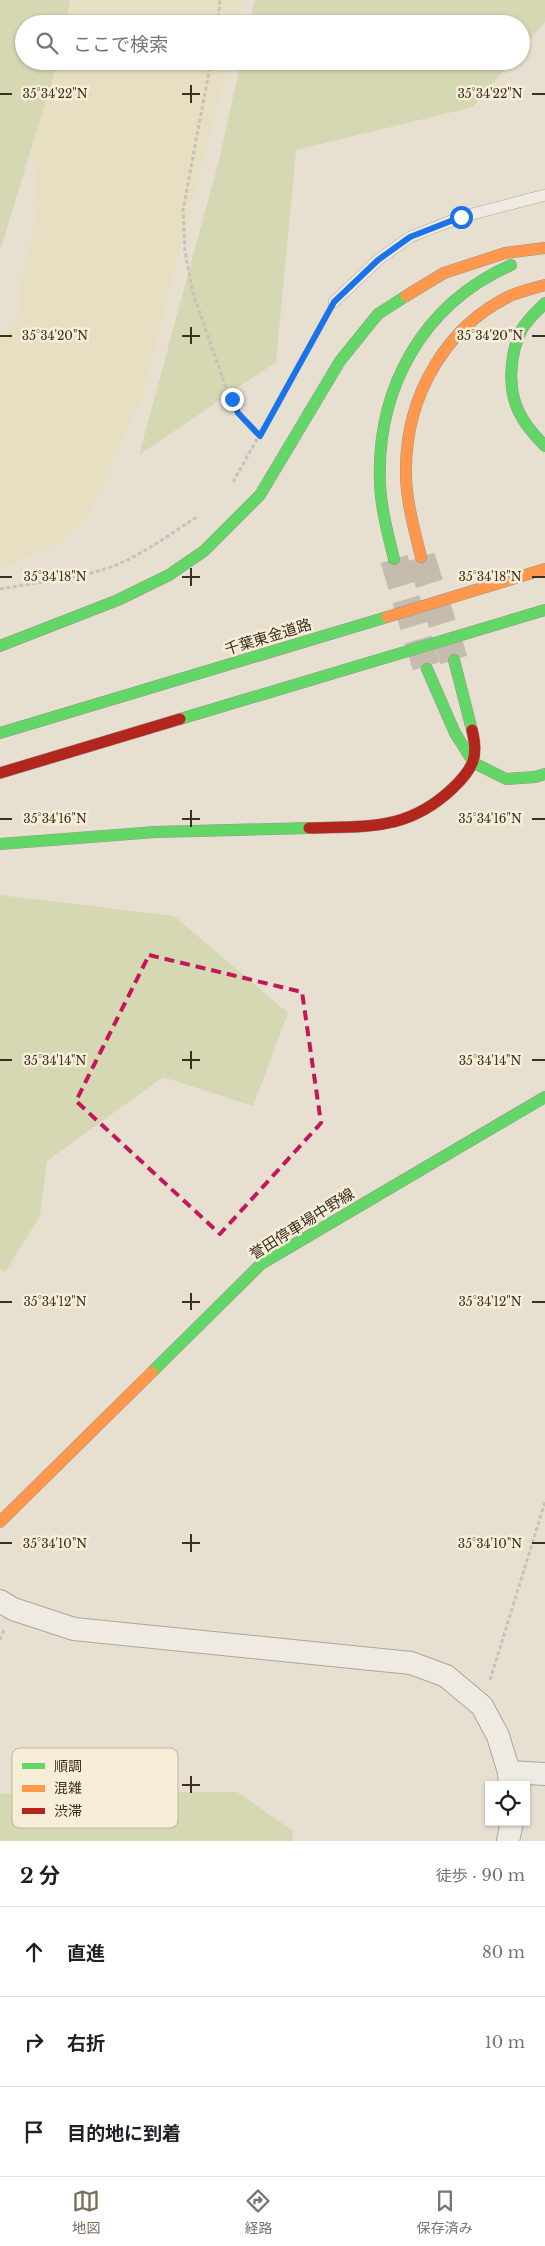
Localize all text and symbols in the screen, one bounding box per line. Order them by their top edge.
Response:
search box [15,15,530,70]
icon: search [33,29,61,57]
text: ここで検索 [73,33,168,56]
text: 35°34'22"N [22,86,88,101]
text: 35°34'22"N [457,86,523,101]
route start [450,206,473,229]
text: 35°34'20"N [22,328,88,343]
text: 35°34'20"N [457,328,523,343]
route end [221,388,244,411]
text: 35°34'18"N [23,569,87,584]
text: 35°34'18"N [458,569,522,584]
street label: 千葉東金道路 [222,614,314,659]
text: 35°34'16"N [23,811,87,826]
text: 35°34'16"N [458,811,522,826]
text: 35°34'14"N [24,1053,86,1068]
text: 35°34'14"N [459,1053,521,1068]
street label: 誉田停車場中野線 [246,1184,358,1263]
text: 35°34'12"N [23,1294,87,1309]
text: 35°34'12"N [458,1294,522,1309]
text: 35°34'10"N [23,1536,87,1551]
text: 35°34'10"N [458,1536,522,1551]
legend [12,1748,178,1828]
text: 順調 [54,1757,82,1775]
text: 混雑 [54,1779,82,1797]
map controls [485,1781,530,1826]
button: locate [485,1781,530,1826]
text: 渋滞 [54,1802,82,1820]
text: 2 分 [20,1863,60,1889]
text: 徒歩 · 90 m [436,1865,525,1885]
icon: ahead [20,1938,48,1966]
text: 直進 [67,1942,105,1965]
text: 80 m [482,1942,525,1962]
icon: right [20,2028,48,2056]
text: 右折 [67,2032,105,2055]
text: 10 m [485,2032,525,2052]
icon: arrive [20,2118,48,2146]
text: 目的地に到着 [67,2122,181,2145]
tab: 地図 [72,2187,100,2237]
tab: 経路 [244,2187,272,2237]
tab: 保存済み [417,2187,473,2237]

